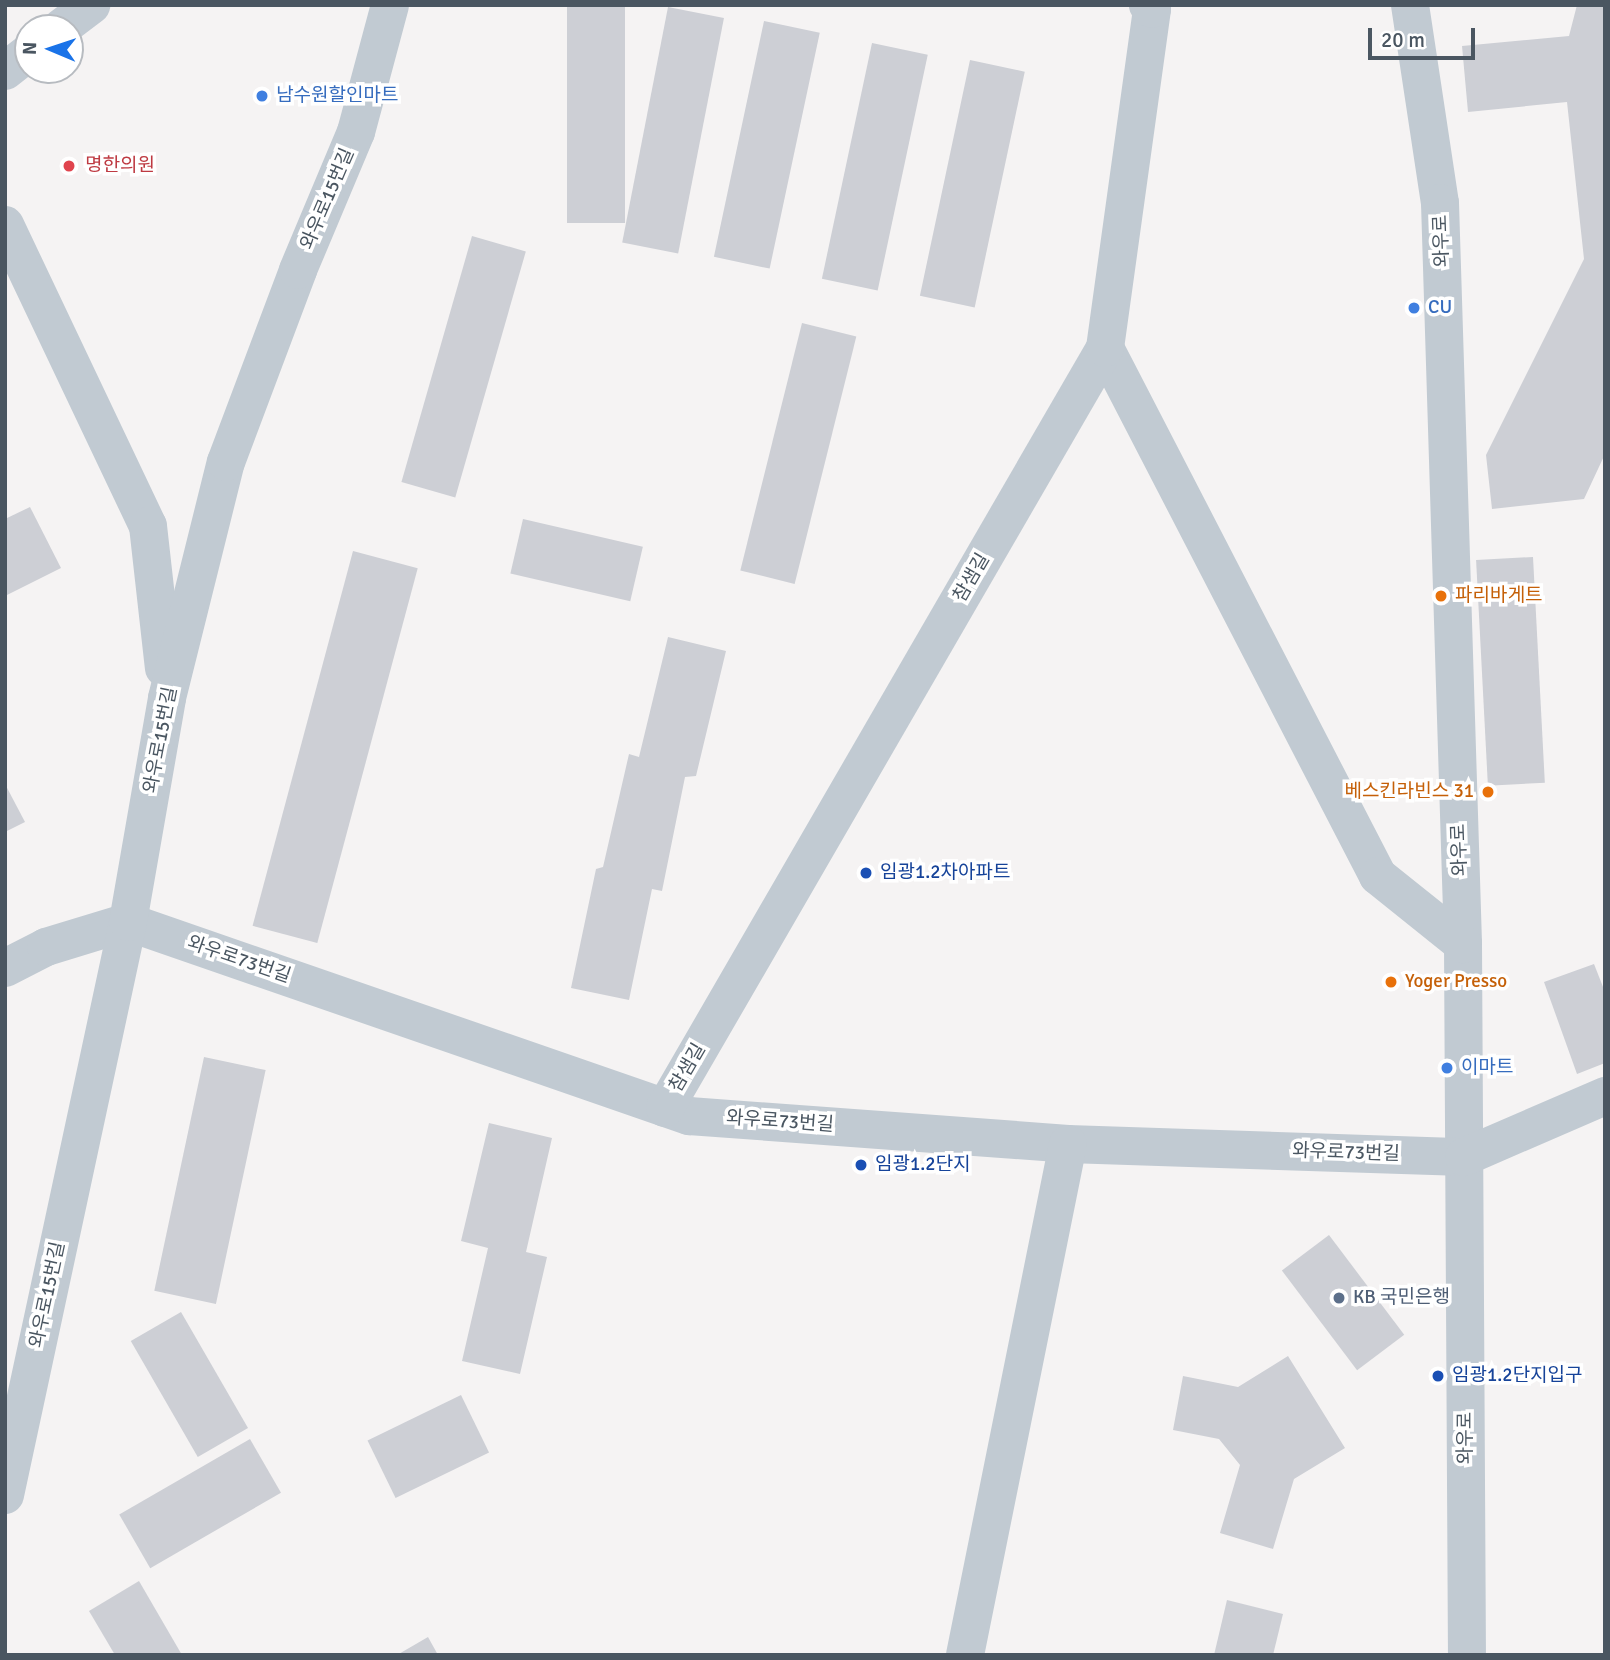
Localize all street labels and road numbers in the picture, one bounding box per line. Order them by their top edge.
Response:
street label: 와우로15번길 [296,145,360,253]
street label: 와우로 [1430,214,1454,268]
street label: 참샘길 [949,550,995,606]
street label: 와우로15번길 [140,685,182,795]
street label: 와우로 [1448,823,1472,877]
street label: 와우로73번길 [184,932,294,988]
street label: 참샘길 [665,1040,711,1096]
street label: 와우로73번길 [725,1107,835,1137]
street label: 와우로73번길 [1292,1140,1400,1166]
street label: 와우로15번길 [26,1240,70,1350]
street label: 와우로 [1455,1412,1477,1464]

